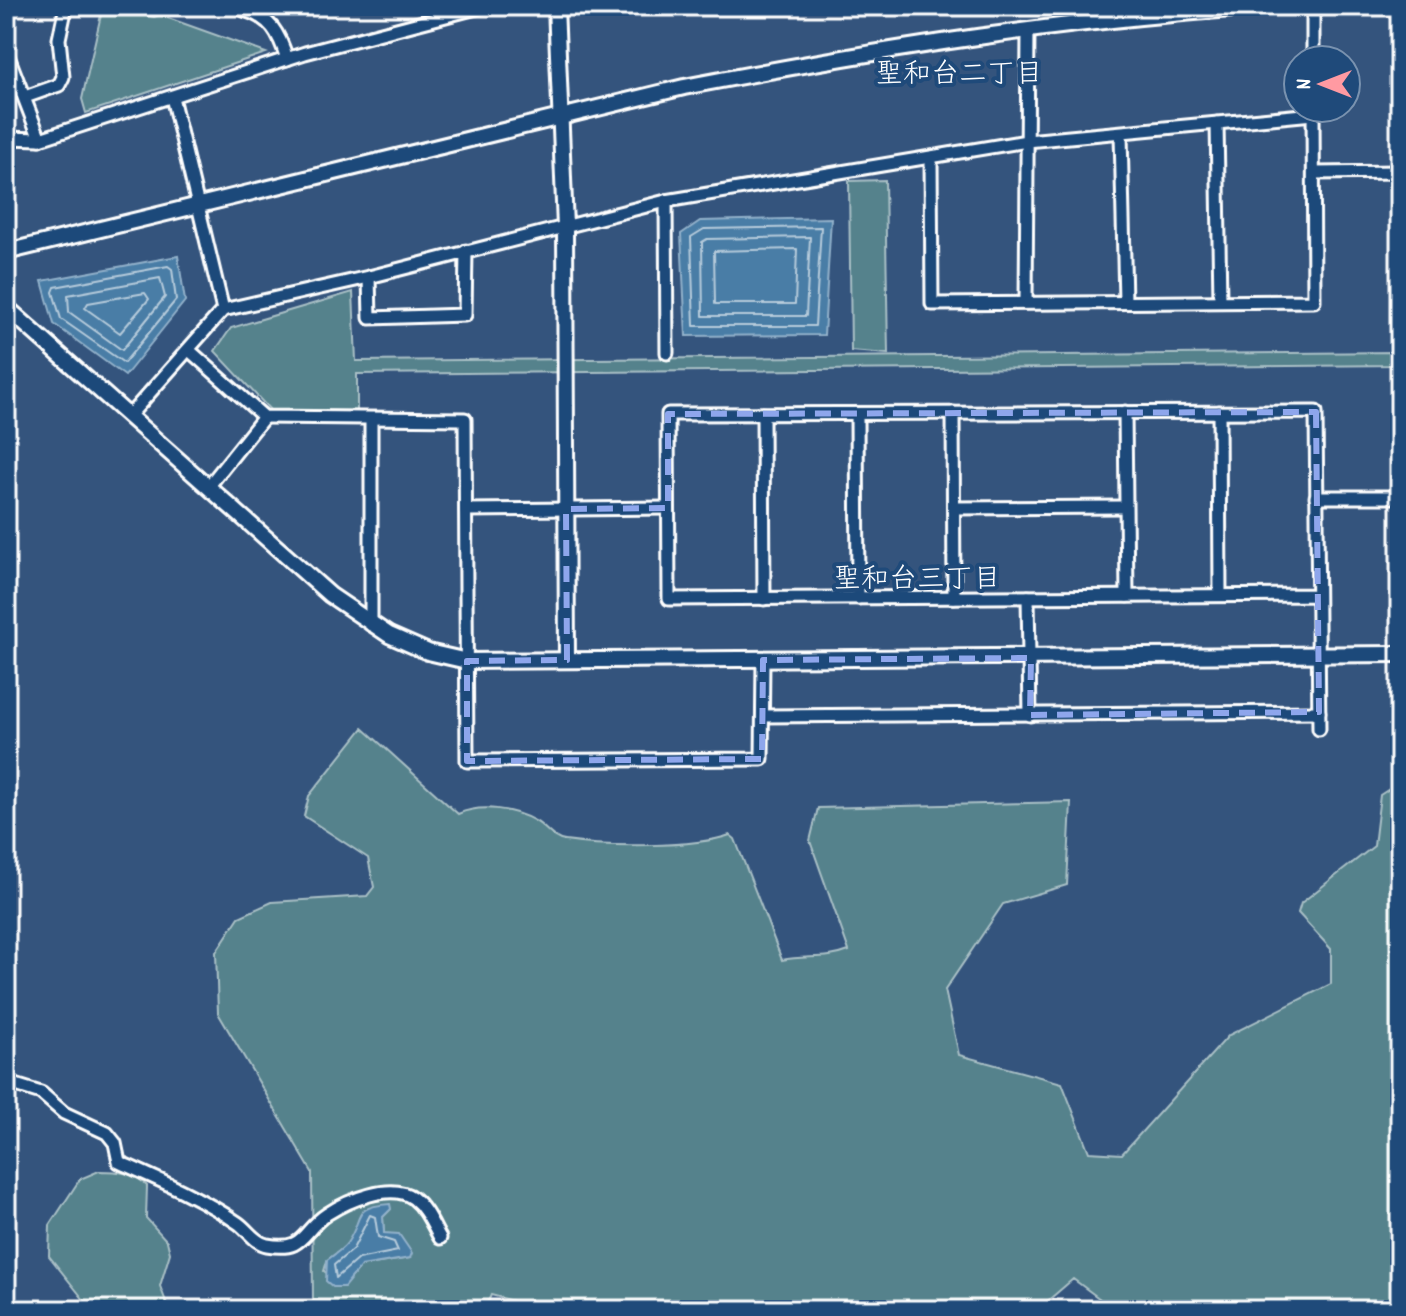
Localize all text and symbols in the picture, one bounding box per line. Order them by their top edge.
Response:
north arrow [1282,44,1362,124]
district label: 聖和台二丁目 [875,57,1043,97]
text: N [1290,78,1321,89]
district label: 聖和台三丁目 [833,562,1001,602]

